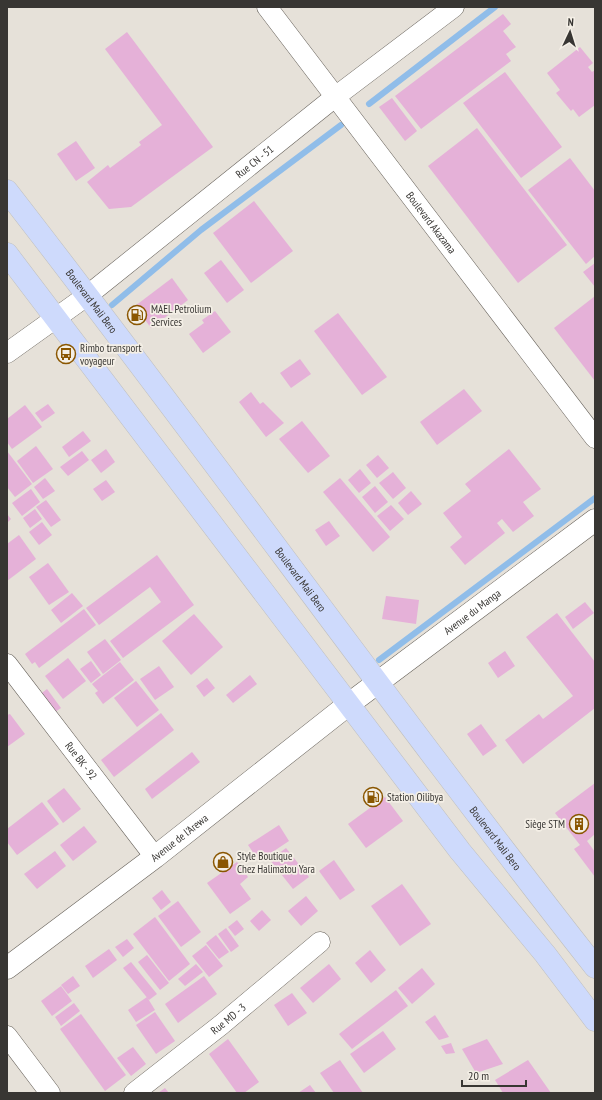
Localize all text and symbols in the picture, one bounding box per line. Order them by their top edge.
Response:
north arrow [550,12,590,52]
text: N [567,15,574,29]
street label: Rue CN - 51 [233,142,276,181]
street label: Boulevard Akazama [403,189,459,256]
street label: Boulevard Mali Bero [63,266,121,336]
place label: MAEL Petrolium Services [151,302,211,329]
fuel station icon: MAEL Petrolium Services [126,304,148,326]
place label: Rimbo transport voyageur [80,341,142,368]
bus stop icon: Rimbo transport voyageur [55,343,77,365]
street label: Boulevard Mali Bero [272,545,329,615]
street label: Avenue du Manga [441,586,503,638]
street label: Rue BK - 92 [62,739,100,783]
fuel station icon: Station Oilibya [362,786,384,808]
place label: Station Oilibya [387,790,443,804]
street label: Boulevard Mali Bero [467,804,524,873]
street label: Avenue de l'Arewa [148,811,211,865]
building icon: Siège STM [568,813,590,835]
place label: Siège STM [525,817,565,831]
place label: Style Boutique Chez Halimatou Yara [237,849,315,876]
shop icon: Style Boutique Chez Halimatou Yara [212,851,234,873]
street label: Rue MD - 3 [208,1000,249,1037]
scale bar [462,1062,526,1088]
text: 20 m [468,1068,489,1083]

